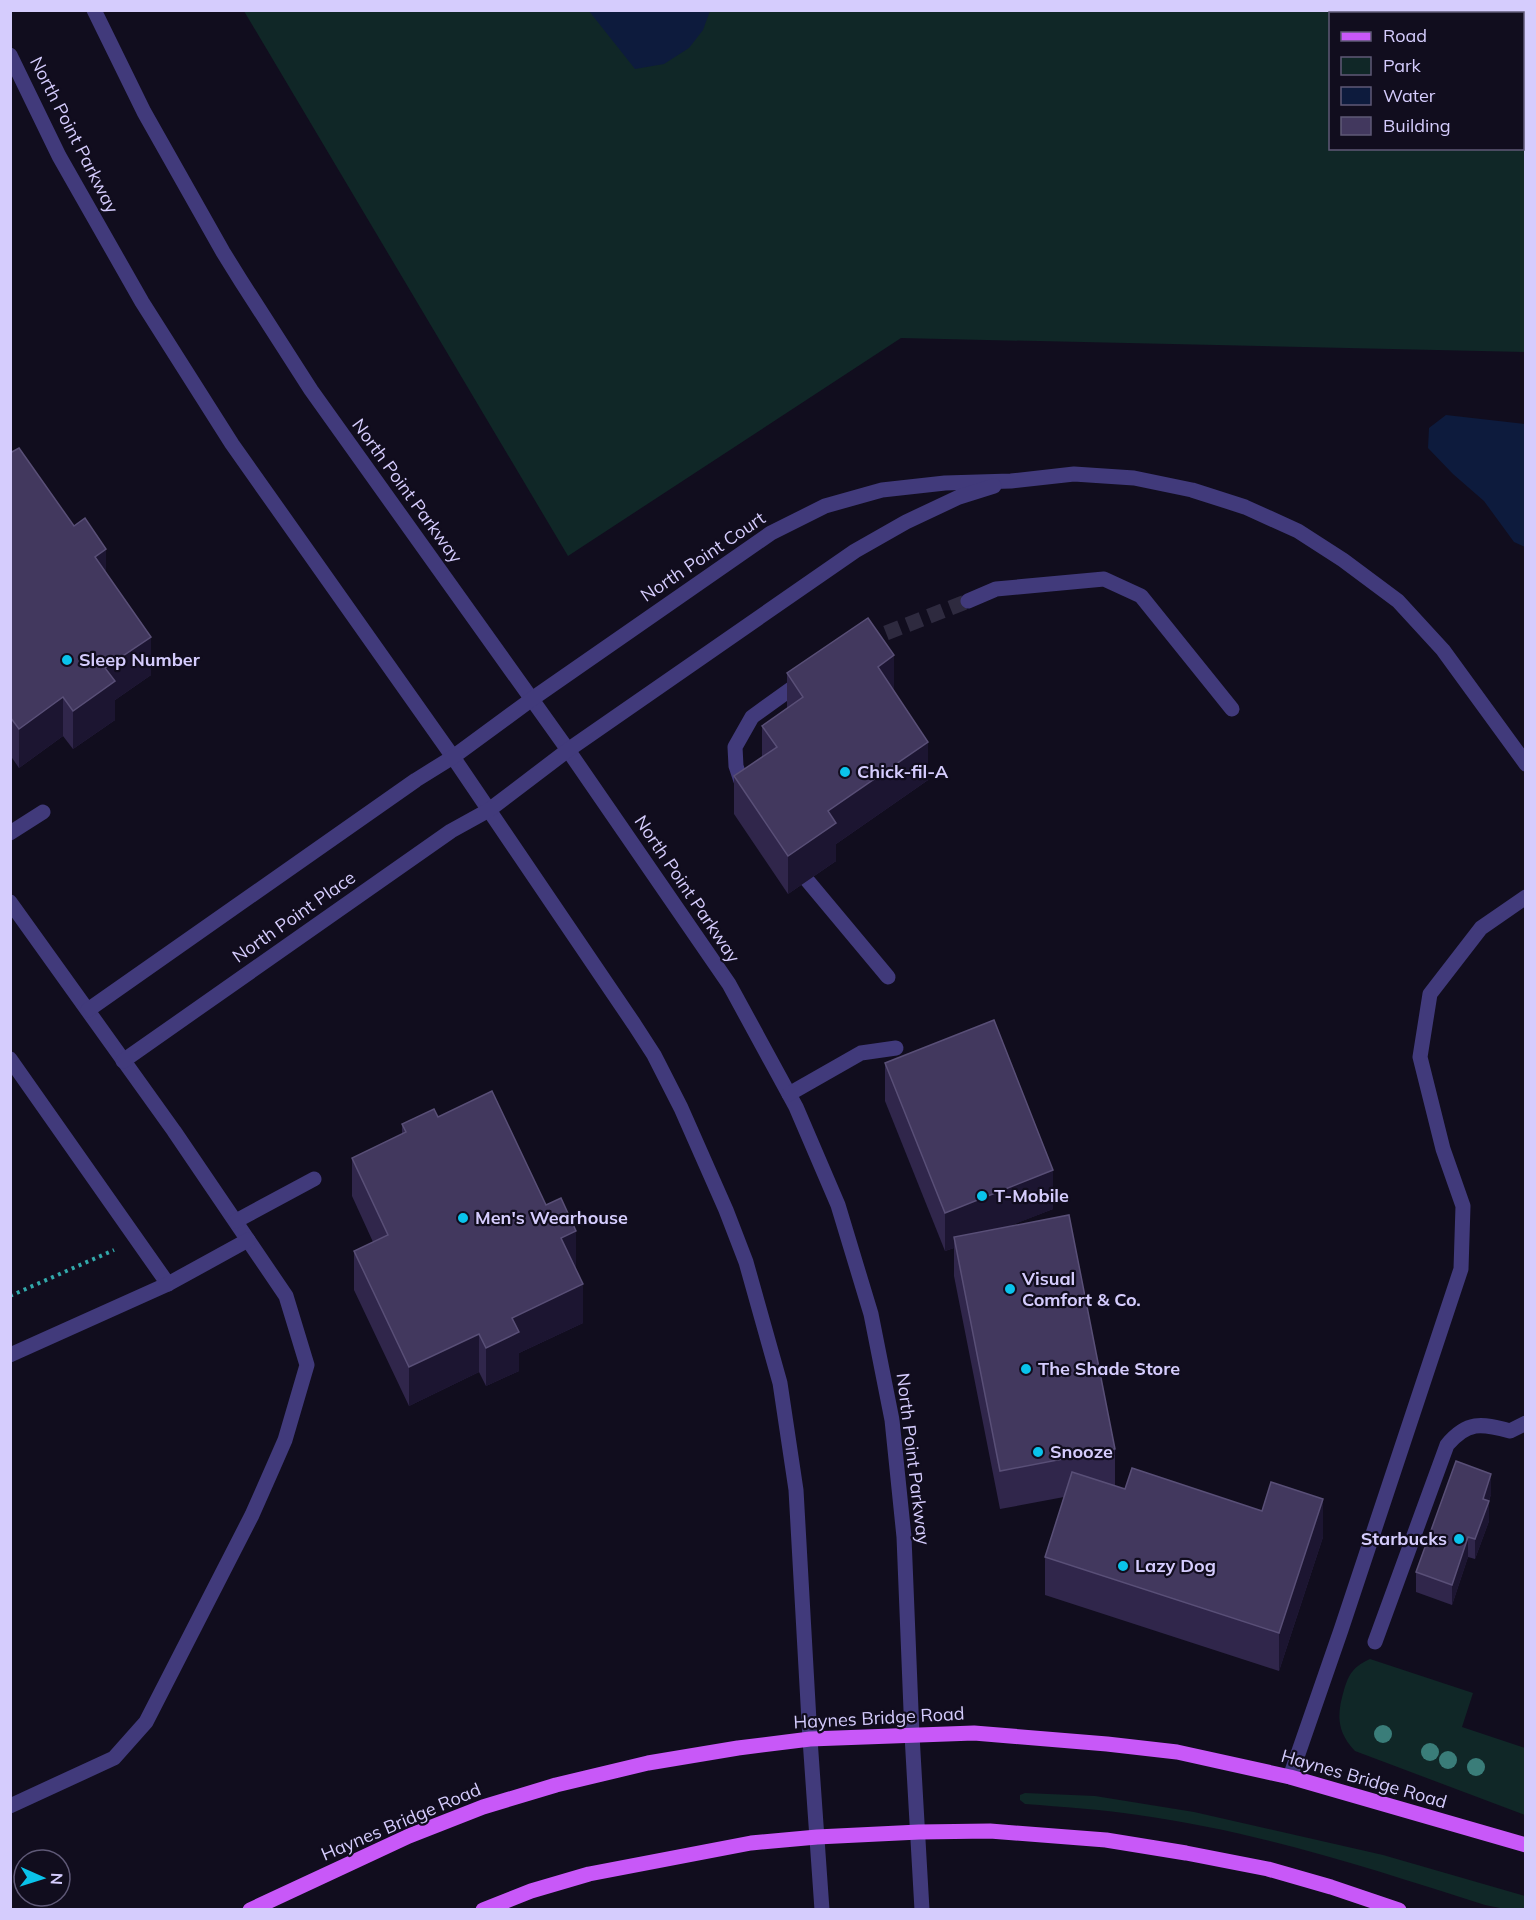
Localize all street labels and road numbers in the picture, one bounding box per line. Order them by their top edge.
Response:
street label: North Point Parkway [25,52,124,217]
street label: North Point Parkway [347,414,468,568]
street label: North Point Court [636,506,769,607]
street label: North Point Parkway [630,811,746,967]
street label: North Point Place [228,866,360,968]
street label: North Point Parkway [892,1372,936,1547]
street label: Haynes Bridge Road [793,1702,965,1733]
street label: Haynes Bridge Road [1279,1744,1450,1813]
street label: Haynes Bridge Road [317,1777,484,1866]

